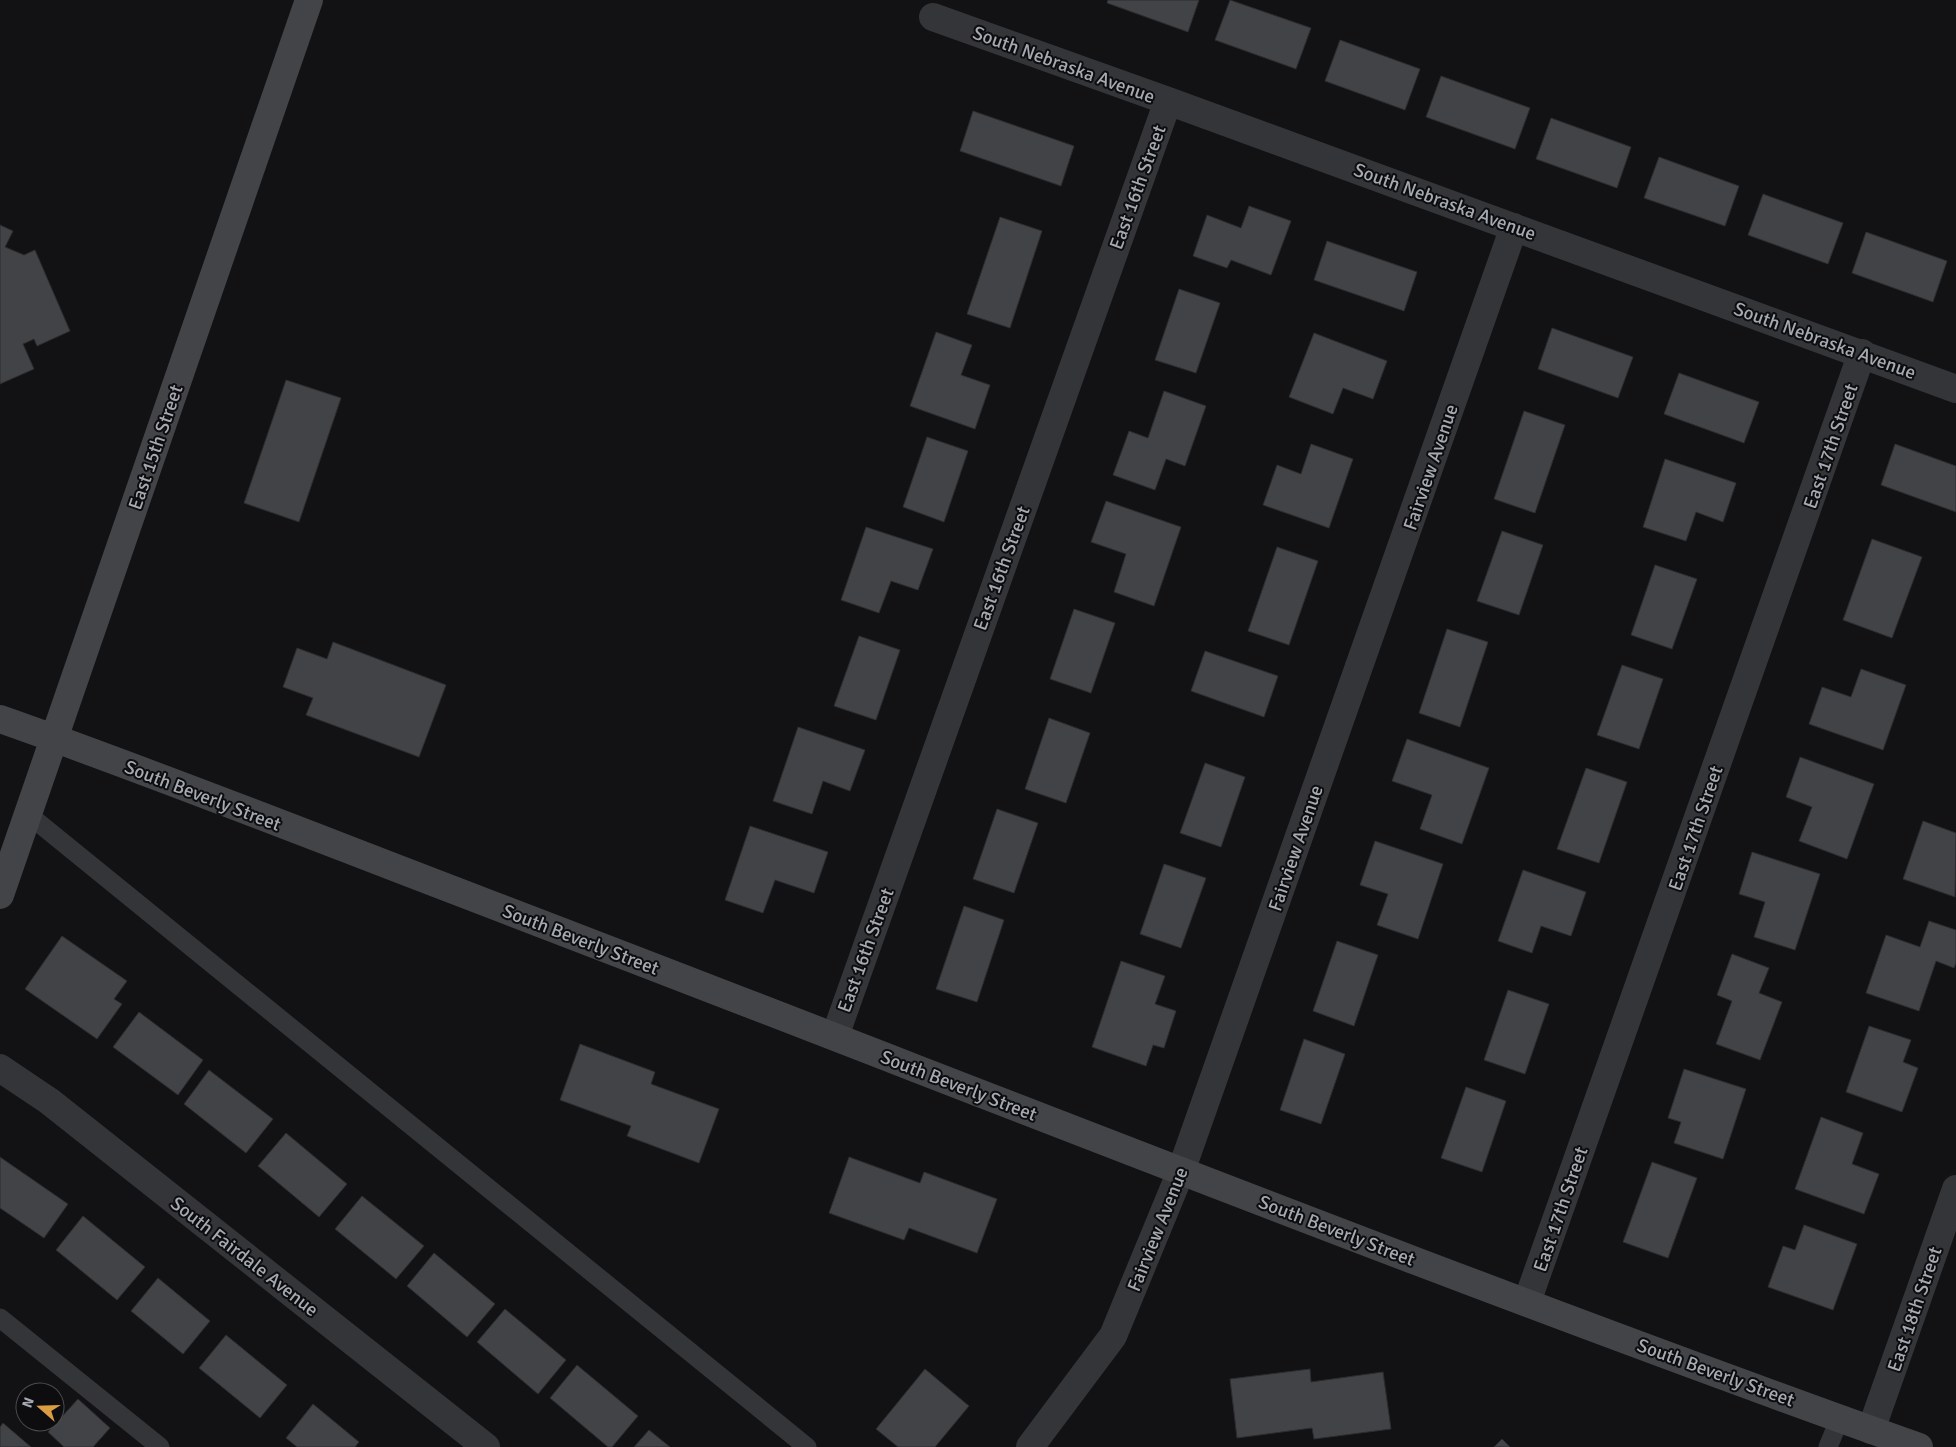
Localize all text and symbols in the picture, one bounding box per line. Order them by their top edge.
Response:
street label: South Nebraska Avenue [969,21,1158,109]
street label: East 16th Street [1104,122,1172,253]
street label: South Nebraska Avenue [1350,158,1539,246]
street label: South Nebraska Avenue [1730,297,1919,385]
street label: East 17th Street [1798,380,1864,512]
street label: East 15th Street [123,381,189,513]
street label: Fairview Avenue [1398,401,1464,534]
street label: East 16th Street [968,503,1036,634]
street label: South Beverly Street [121,755,285,837]
street label: East 17th Street [1663,762,1729,894]
street label: Fairview Avenue [1263,782,1329,915]
street label: East 16th Street [832,885,900,1016]
street label: South Beverly Street [499,899,663,981]
street label: South Beverly Street [877,1045,1041,1127]
street label: East 17th Street [1528,1143,1594,1275]
street label: Fairview Avenue [1122,1164,1194,1295]
street label: South Beverly Street [1255,1190,1419,1272]
street label: South Fairdale Avenue [166,1192,323,1322]
street label: East 18th Street [1882,1243,1948,1375]
street label: South Beverly Street [1634,1333,1798,1413]
north arrow [15,1382,65,1432]
text: N [19,1395,38,1410]

